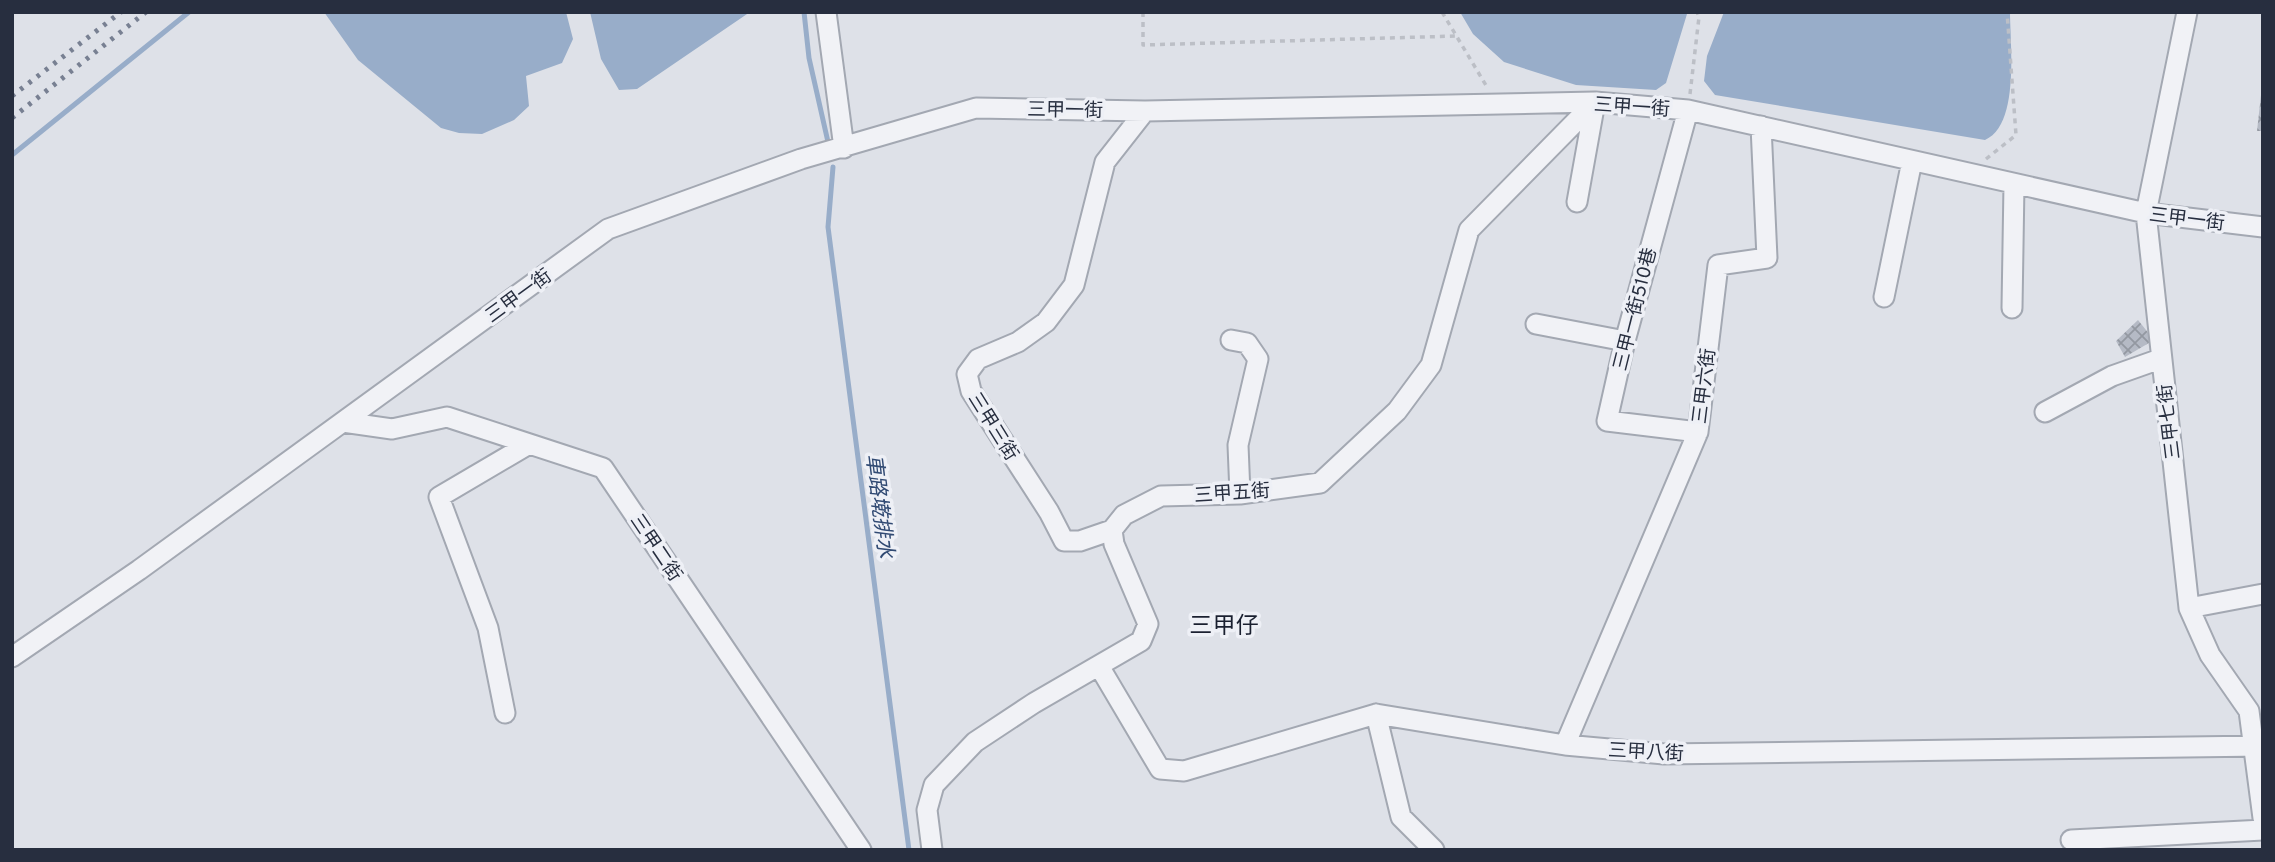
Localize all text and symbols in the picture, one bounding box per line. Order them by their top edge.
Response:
street label: 三甲一街 [1593,93,1671,123]
street label: 三甲一街 [1027,98,1103,124]
street label: 三甲一街 [2148,203,2226,237]
street label: 三甲一街510巷 [1609,245,1663,374]
street label: 三甲一街 [481,265,557,329]
street label: 三甲六街 [1688,347,1722,425]
street label: 三甲七街 [2153,383,2187,461]
street label: 三甲三街 [962,388,1023,466]
water label: 車路墘排水 [859,452,898,561]
street label: 三甲五街 [1193,479,1271,509]
street label: 三甲二街 [624,510,687,586]
district label: 三甲仔 [1190,613,1259,642]
street label: 三甲八街 [1607,739,1684,767]

